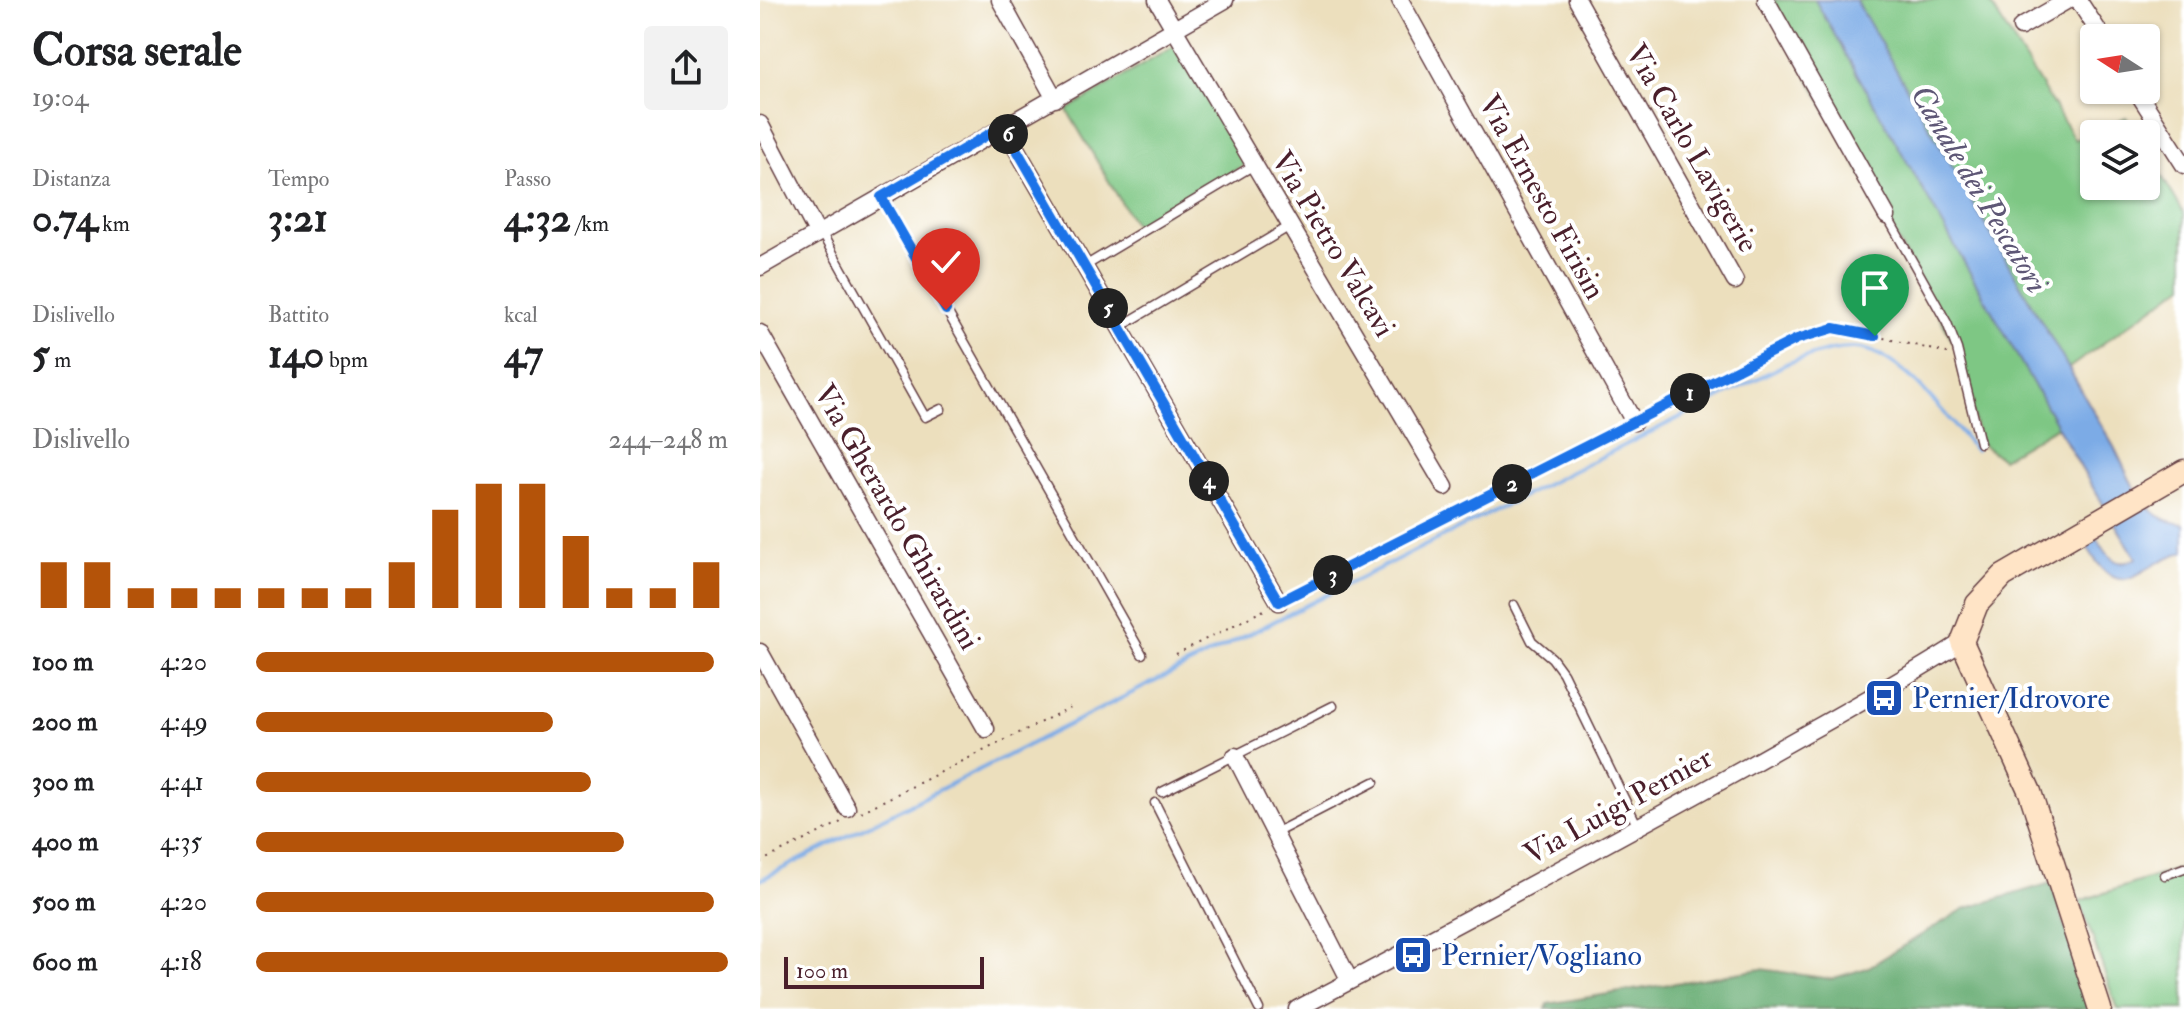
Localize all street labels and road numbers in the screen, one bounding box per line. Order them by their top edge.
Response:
street label: Via Carlo Lavigerie [1617,37,1767,259]
street label: Via Ernesto Firisin [1470,88,1614,306]
street label: Via Pietro Valcavi [1263,144,1403,344]
street label: Via Gherardo Ghirardini [806,377,988,657]
street label: Via Luigi Pernier [1517,739,1719,873]

